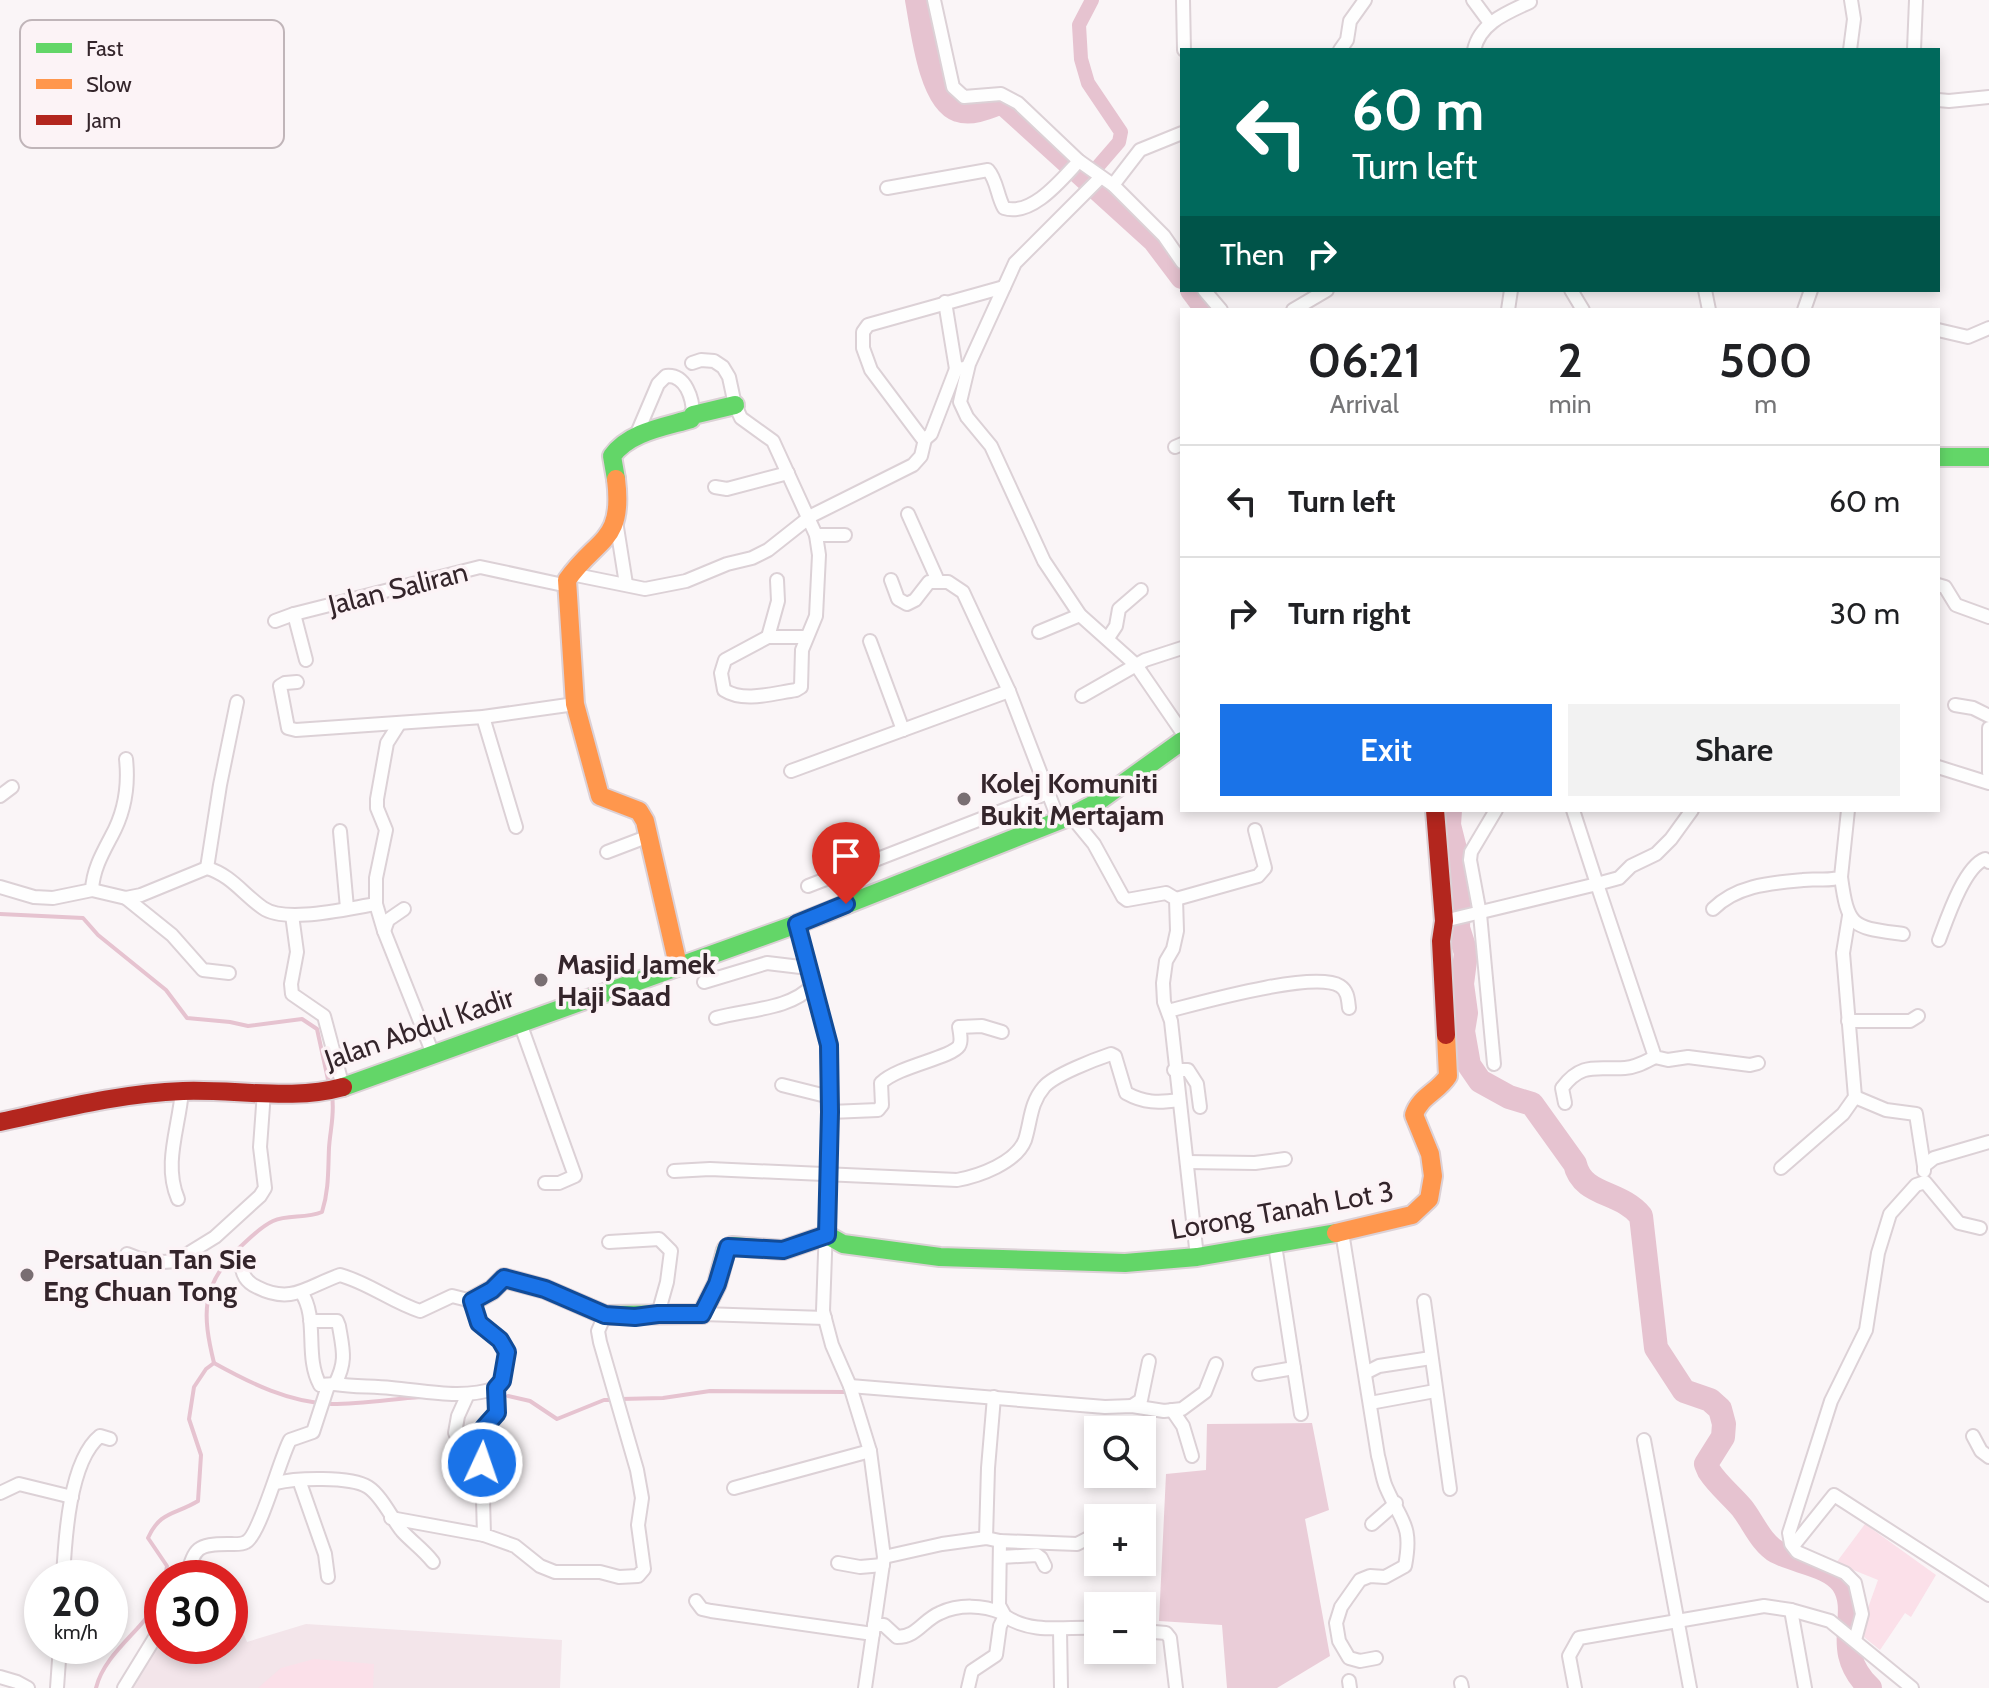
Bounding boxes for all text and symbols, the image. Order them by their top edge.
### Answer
legend [20,20,284,148]
text: Fast [86,35,124,62]
text: Slow [86,71,132,98]
text: 60 m [1352,76,1484,144]
icon: left [1220,80,1324,184]
text: Jam [85,107,121,134]
text: Turn left [1352,144,1477,188]
icon: right [1300,232,1344,276]
text: Then [1220,236,1284,273]
text: 06:21 [1308,331,1421,389]
text: 2 [1557,331,1583,389]
text: 500 [1719,331,1812,389]
text: Arrival [1330,388,1399,420]
text: min [1549,388,1591,420]
text: m [1754,388,1777,420]
icon: left [1220,479,1264,523]
text: Turn left [1288,483,1396,520]
text: 60 m [1829,483,1900,520]
street label: Jalan Saliran [324,554,471,622]
icon: right [1220,591,1264,635]
text: Turn right [1288,595,1411,632]
text: 30 m [1830,595,1900,632]
button: Exit [1220,704,1552,796]
button: Share [1568,704,1900,796]
place label: Kolej Komuniti Bukit Mertajam [980,766,1164,832]
marker: Kolej Komuniti Bukit Mertajam [955,790,973,808]
pin [812,822,880,904]
icon: arrive [824,834,868,878]
place label: Masjid Jamek Haji Saad [557,947,716,1013]
marker: Masjid Jamek Haji Saad [532,971,550,989]
street label: Jalan Abdul Kadir [319,980,518,1077]
street label: Lorong Tanah Lot 3 [1168,1174,1396,1246]
place label: Persatuan Tan Sie Eng Chuan Tong [43,1242,256,1308]
marker: Persatuan Tan Sie Eng Chuan Tong [18,1266,36,1284]
map controls [1084,1416,1156,1664]
button: search [1084,1416,1156,1488]
position arrow [440,1421,524,1505]
button: + [1084,1504,1156,1576]
speed limit sign: 30 [144,1560,248,1664]
text: 20 [51,1577,101,1626]
button: − [1084,1592,1156,1664]
text: km/h [54,1620,98,1644]

